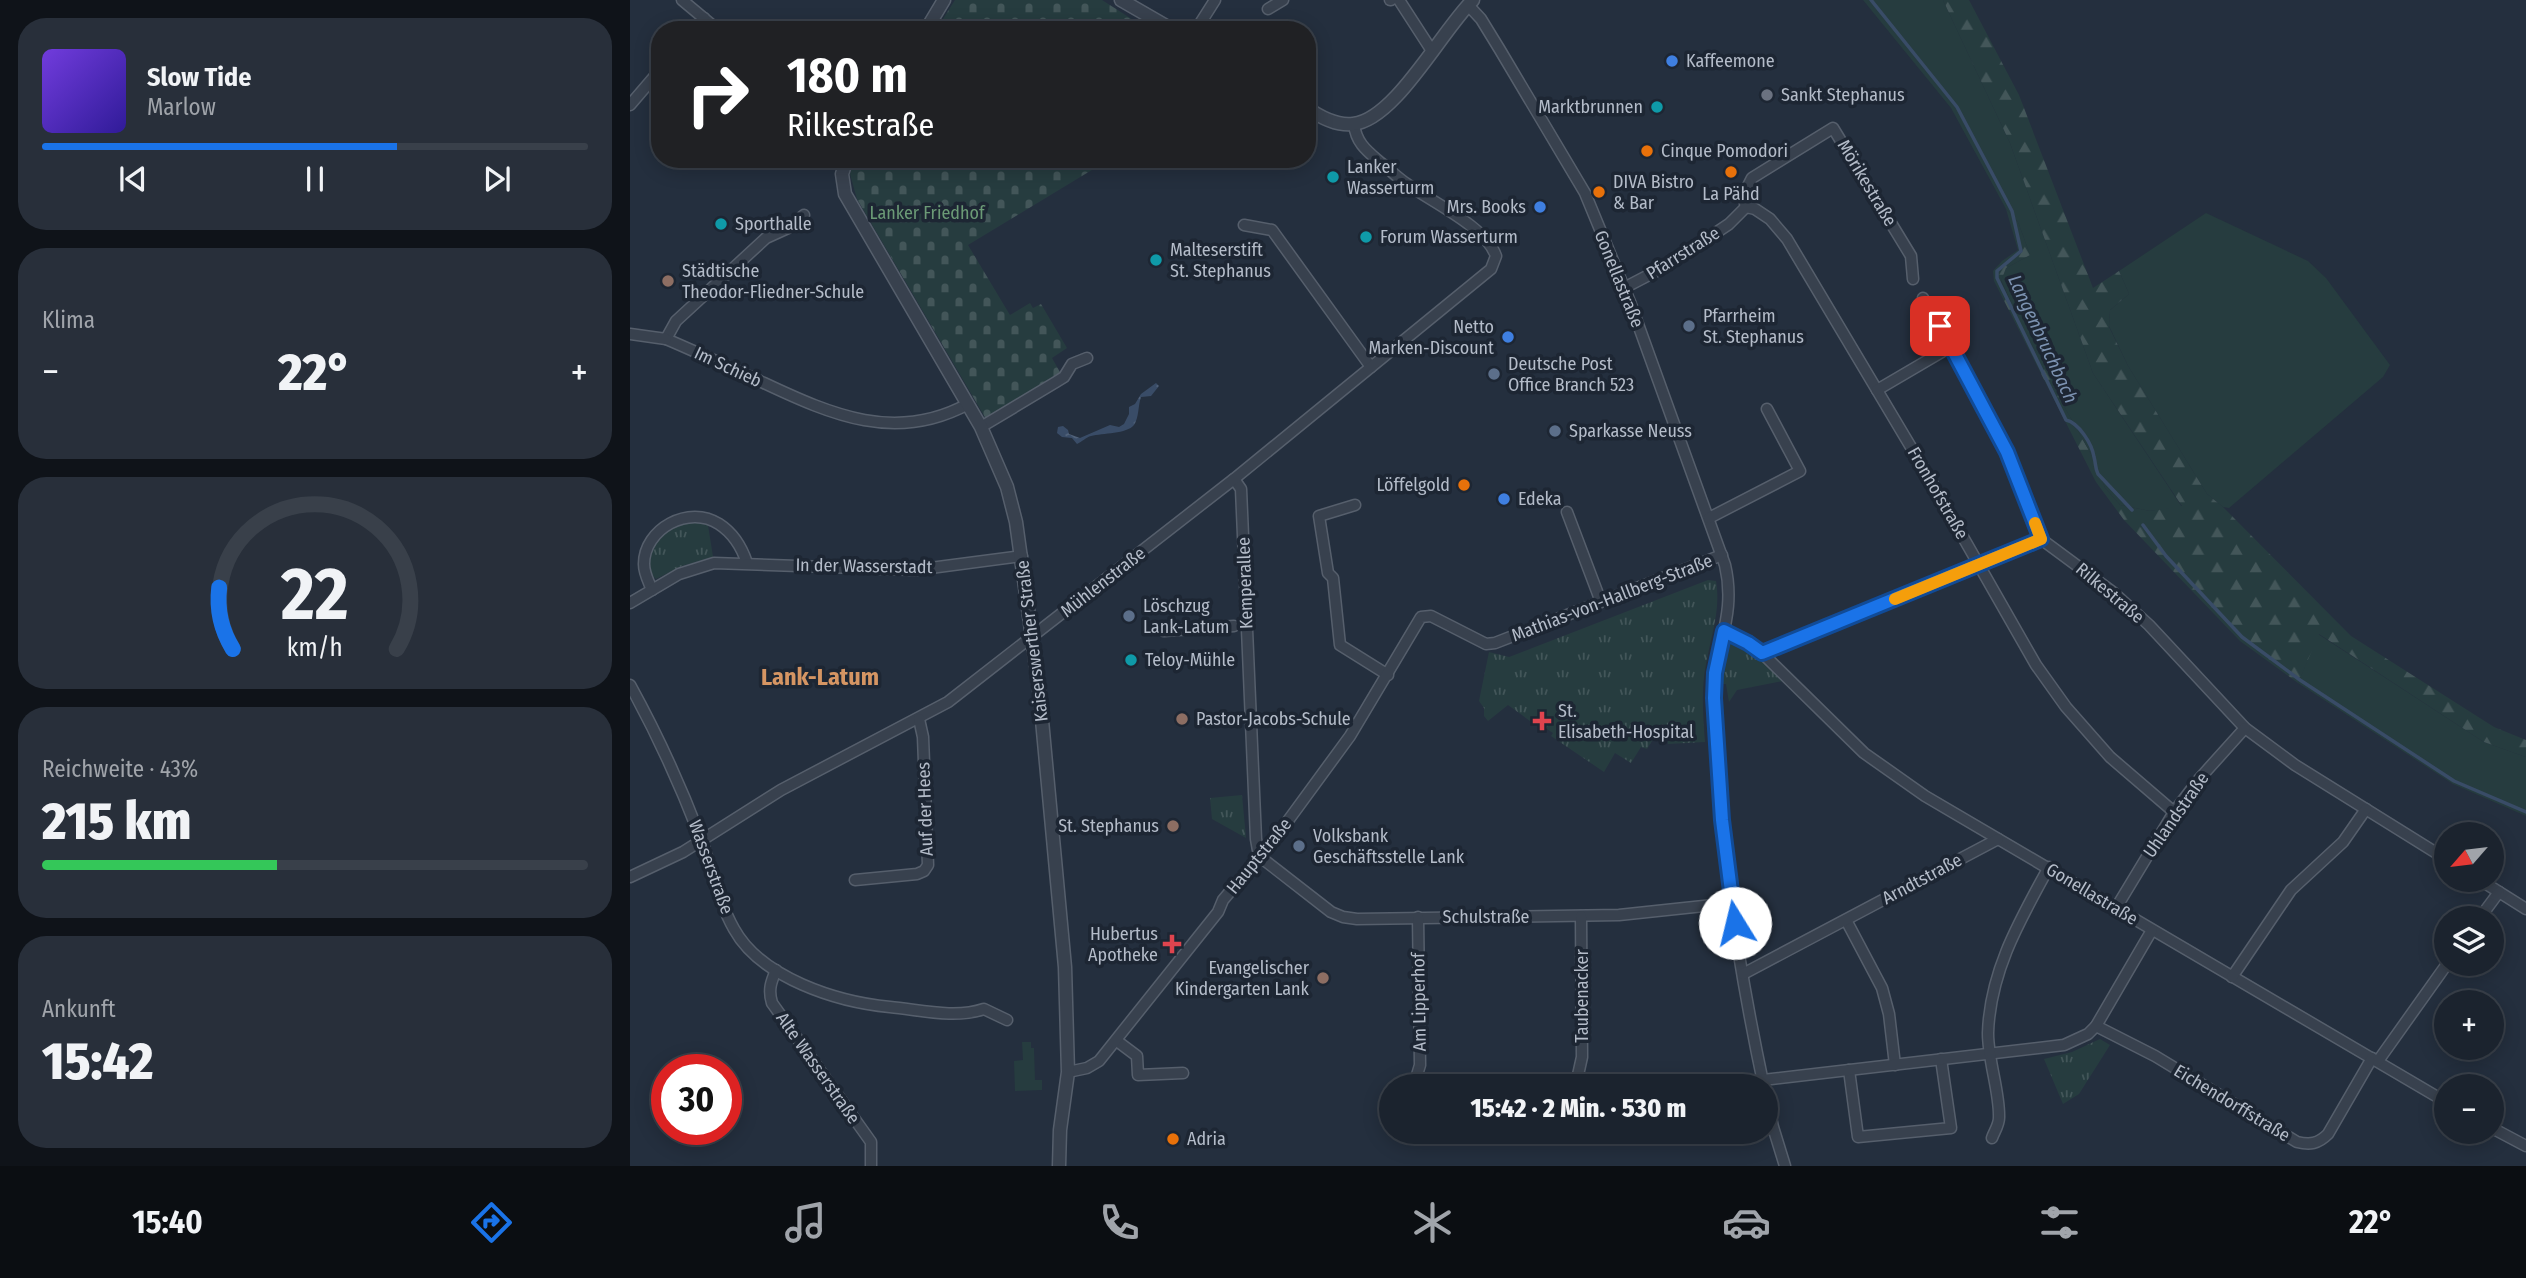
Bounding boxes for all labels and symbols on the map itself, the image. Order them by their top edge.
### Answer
place label: Kaffeemone [1686,50,1775,72]
marker: Kaffeemone [1664,53,1680,69]
place label: Sankt Stephanus [1781,84,1905,106]
marker: Sankt Stephanus [1759,87,1775,103]
place label: Marktbrunnen [1538,96,1643,118]
marker: Marktbrunnen [1649,99,1665,115]
street label: Mörikestraße [1833,136,1901,230]
place label: Cinque Pomodori [1661,140,1788,162]
marker: Cinque Pomodori [1639,143,1655,159]
place label: Lanker Wasserturm [1347,156,1434,199]
marker: La Pähd [1723,164,1739,180]
marker: Lanker Wasserturm [1325,169,1341,185]
place label: DIVA Bistro & Bar [1613,171,1694,214]
place label: La Pähd [1702,183,1760,205]
marker: DIVA Bistro & Bar [1591,184,1607,200]
place label: Mrs. Books [1447,196,1526,218]
marker: Mrs. Books [1532,199,1548,215]
park label: Lanker Friedhof [870,202,986,224]
place label: Sporthalle [735,213,812,235]
marker: Sporthalle [713,216,729,232]
street label: Pfarrstraße [1642,222,1724,284]
place label: Forum Wasserturm [1380,226,1518,248]
street label: Gonellastraße [1590,227,1649,331]
marker: Forum Wasserturm [1358,229,1374,245]
place label: Malteserstift St. Stephanus [1170,239,1271,282]
marker: Malteserstift St. Stephanus [1148,252,1164,268]
place label: Städtische Theodor-Fliedner-Schule [682,260,864,303]
water label: Langenbruchbach [2003,271,2083,407]
marker: Städtische Theodor-Fliedner-Schule [660,273,676,289]
pin [1910,296,1970,356]
place label: Pfarrheim St. Stephanus [1703,305,1804,348]
place label: Netto Marken-Discount [1369,316,1494,359]
marker: Pfarrheim St. Stephanus [1681,318,1697,334]
marker: Netto Marken-Discount [1500,329,1516,345]
street label: Im Schieb [691,342,765,392]
place label: Deutsche Post Office Branch 523 [1508,353,1634,396]
marker: Deutsche Post Office Branch 523 [1486,366,1502,382]
place label: Sparkasse Neuss [1569,420,1692,442]
marker: Sparkasse Neuss [1547,423,1563,439]
street label: Fronhofstraße [1903,443,1973,543]
place label: Löffelgold [1377,474,1450,496]
marker: Löffelgold [1456,477,1472,493]
place label: Edeka [1518,488,1562,510]
marker: Edeka [1496,491,1512,507]
street label: Kemperallee [1232,537,1258,629]
street label: Mühlenstraße [1056,542,1150,622]
street label: Mathias-von-Hallberg-Straße [1508,549,1716,646]
street label: In der Wasserstadt [795,554,933,578]
street label: Rilkestraße [2071,558,2149,628]
street label: Kaiserswerther Straße [1011,559,1053,723]
place label: Löschzug Lank-Latum [1143,595,1229,638]
marker: Löschzug Lank-Latum [1121,608,1137,624]
place label: Teloy-Mühle [1145,649,1235,671]
marker: Teloy-Mühle [1123,652,1139,668]
district label: Lank-Latum [761,663,879,691]
place label: St. Elisabeth-Hospital [1558,700,1694,743]
place label: Pastor-Jacobs-Schule [1196,708,1351,730]
marker: Pastor-Jacobs-Schule [1174,711,1190,727]
marker: St. Elisabeth-Hospital [1532,711,1552,731]
street label: Auf der Hees [912,761,938,856]
street label: Uhlandstraße [2139,768,2214,862]
street label: Hauptstraße [1222,814,1296,898]
place label: St. Stephanus [1058,815,1159,837]
street label: Wasserstraße [684,817,738,917]
marker: St. Stephanus [1165,818,1181,834]
north arrow [2434,822,2504,892]
place label: Volksbank Geschäftsstelle Lank [1313,825,1465,868]
marker: Volksbank Geschäftsstelle Lank [1291,838,1307,854]
street label: Arndtstraße [1878,849,1966,909]
street label: Gonellastraße [2042,858,2142,930]
position arrow [1698,886,1772,960]
street label: Schulstraße [1443,906,1530,928]
place label: Hubertus Apotheke [1088,923,1158,966]
marker: Hubertus Apotheke [1164,936,1180,952]
street label: Taubenacker [1571,949,1593,1043]
street label: Am Lipperhof [1407,951,1431,1052]
place label: Evangelischer Kindergarten Lank [1175,957,1310,1000]
marker: Evangelischer Kindergarten Lank [1315,970,1331,986]
street label: Alte Wasserstraße [771,1008,865,1128]
speed limit sign: 30 [651,1054,742,1145]
street label: Eichendorffstraße [2170,1060,2294,1146]
place label: Adria [1187,1128,1226,1150]
marker: Adria [1165,1131,1181,1147]

